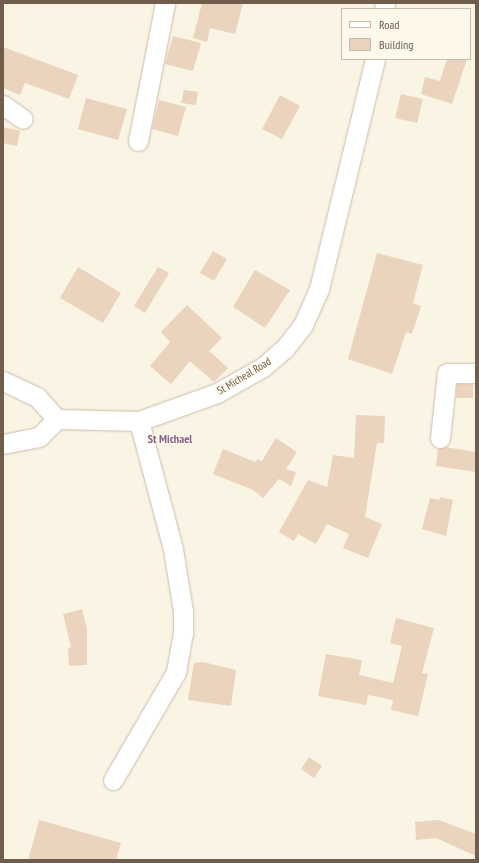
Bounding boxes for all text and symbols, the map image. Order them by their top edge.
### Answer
legend [341,8,471,60]
text: Road [379,17,399,32]
text: Building [379,37,414,52]
street label: St Micheal Road [215,355,273,397]
district label: St Michael [148,432,192,446]

